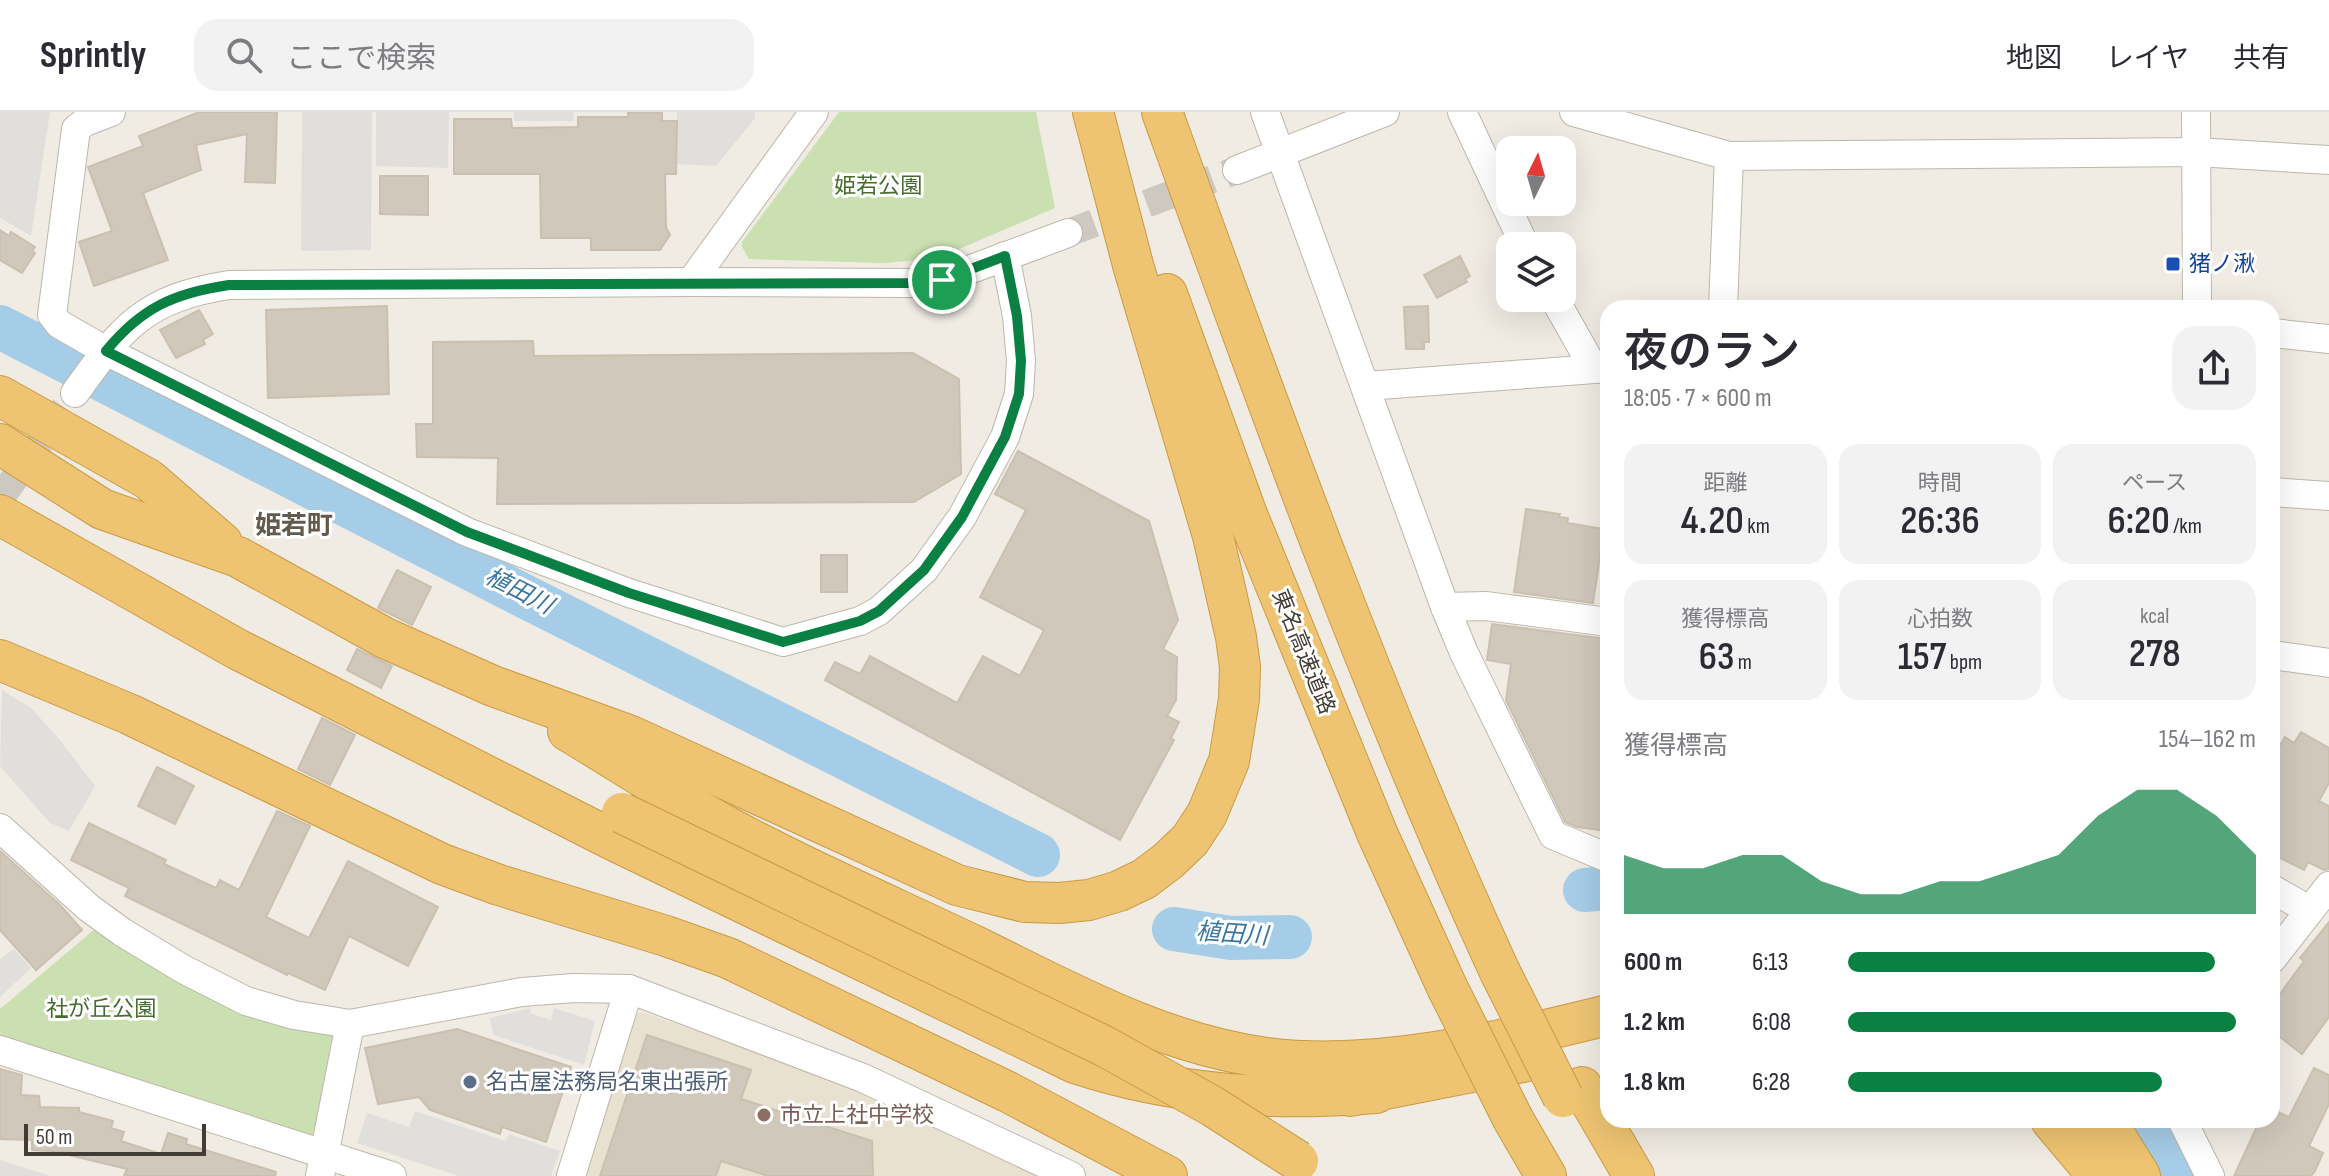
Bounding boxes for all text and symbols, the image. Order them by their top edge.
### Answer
search box [194,19,754,91]
text: Sprintly [40,33,146,78]
icon: search [222,33,266,77]
text: ここで検索 [286,41,436,77]
text: 地図 [2006,42,2062,75]
text: レイヤ [2106,42,2189,75]
text: 共有 [2233,42,2289,75]
north arrow [1496,136,1576,216]
map controls [1496,136,1576,312]
park label: 姫若公園 [834,173,922,200]
button: layers [1496,232,1576,312]
pin [908,246,976,314]
place label: 猪ノ湫 [2189,251,2255,278]
marker: 猪ノ湫 [2164,255,2182,273]
icon: arrive [920,258,964,302]
text: 夜のラン [1624,326,1800,379]
button: share [2172,326,2256,410]
text: 18:05 · 7 × 600 m [1624,383,1772,414]
text: 距離 [1703,470,1747,497]
text: 時間 [1918,470,1962,497]
text: ペース [2122,470,2187,497]
text: 4.20 [1681,497,1744,545]
text: 26:36 [1900,497,1980,545]
text: 6:20 [2107,497,2170,545]
district label: 姫若町 [255,511,333,542]
text: km [1744,513,1770,540]
text: /km [2170,513,2202,540]
water label: 植田川 [480,562,560,622]
street label: 東名高速道路 [1266,586,1340,718]
text: kcal [2140,603,2169,630]
text: 獲得標高 [1681,606,1769,633]
text: 心拍数 [1907,606,1973,633]
text: 278 [2129,630,2181,678]
text: 63 [1699,633,1734,681]
text: 157 [1898,633,1946,681]
text: m [1734,649,1752,676]
text: bpm [1946,649,1982,676]
text: 154–162 m [2159,724,2256,755]
text: 獲得標高 [1624,731,1728,762]
water label: 植田川 [1195,917,1272,951]
text: 600 m [1624,947,1682,978]
text: 6:13 [1752,947,1788,978]
park label: 社が丘公園 [46,996,156,1023]
text: 1.2 km [1624,1007,1685,1038]
text: 6:08 [1752,1007,1791,1038]
text: 1.8 km [1624,1067,1685,1098]
text: 6:28 [1752,1067,1790,1098]
place label: 名古屋法務局名東出張所 [486,1069,728,1096]
marker: 名古屋法務局名東出張所 [461,1073,479,1091]
place label: 市立上社中学校 [780,1102,934,1129]
marker: 市立上社中学校 [755,1106,773,1124]
scale bar [24,1120,206,1156]
text: 50 m [36,1124,72,1151]

